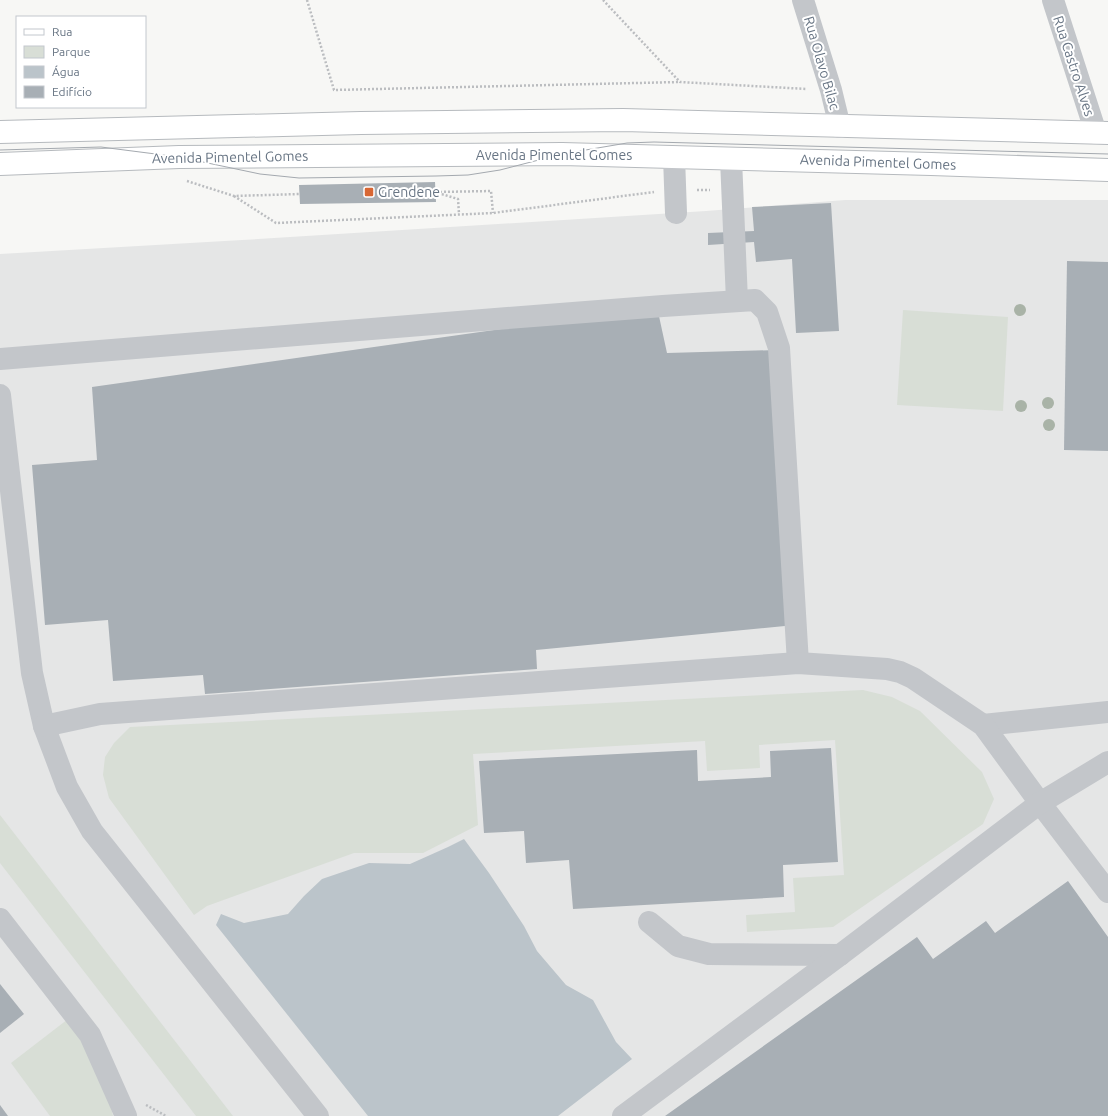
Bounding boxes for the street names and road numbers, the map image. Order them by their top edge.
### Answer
street label: Rua Olavo Bilac [801,14,843,112]
street label: Rua Castro Alves [1050,14,1098,118]
street label: Avenida Pimentel Gomes [476,147,632,163]
street label: Avenida Pimentel Gomes [152,148,308,166]
street label: Avenida Pimentel Gomes [800,151,956,173]

